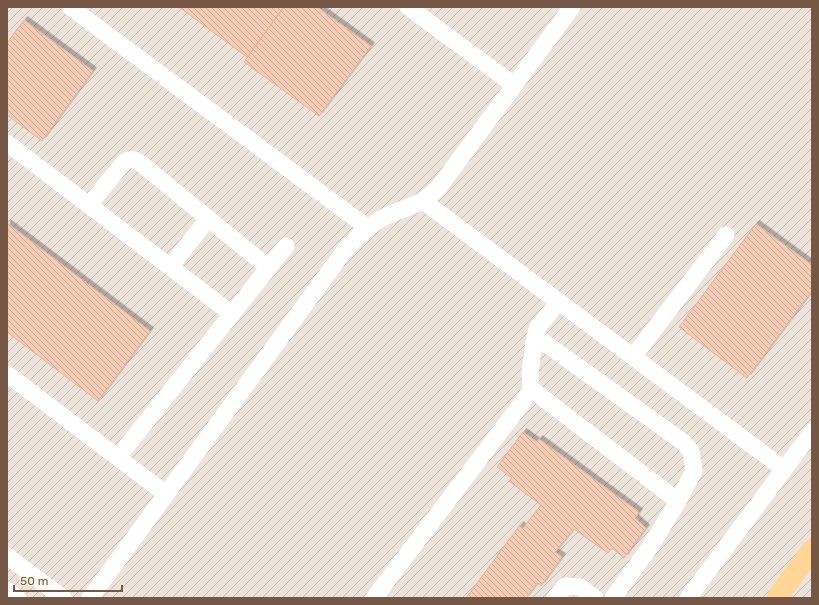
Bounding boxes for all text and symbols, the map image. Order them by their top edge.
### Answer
scale bar [14,567,122,593]
text: 50 m [20,574,48,588]

